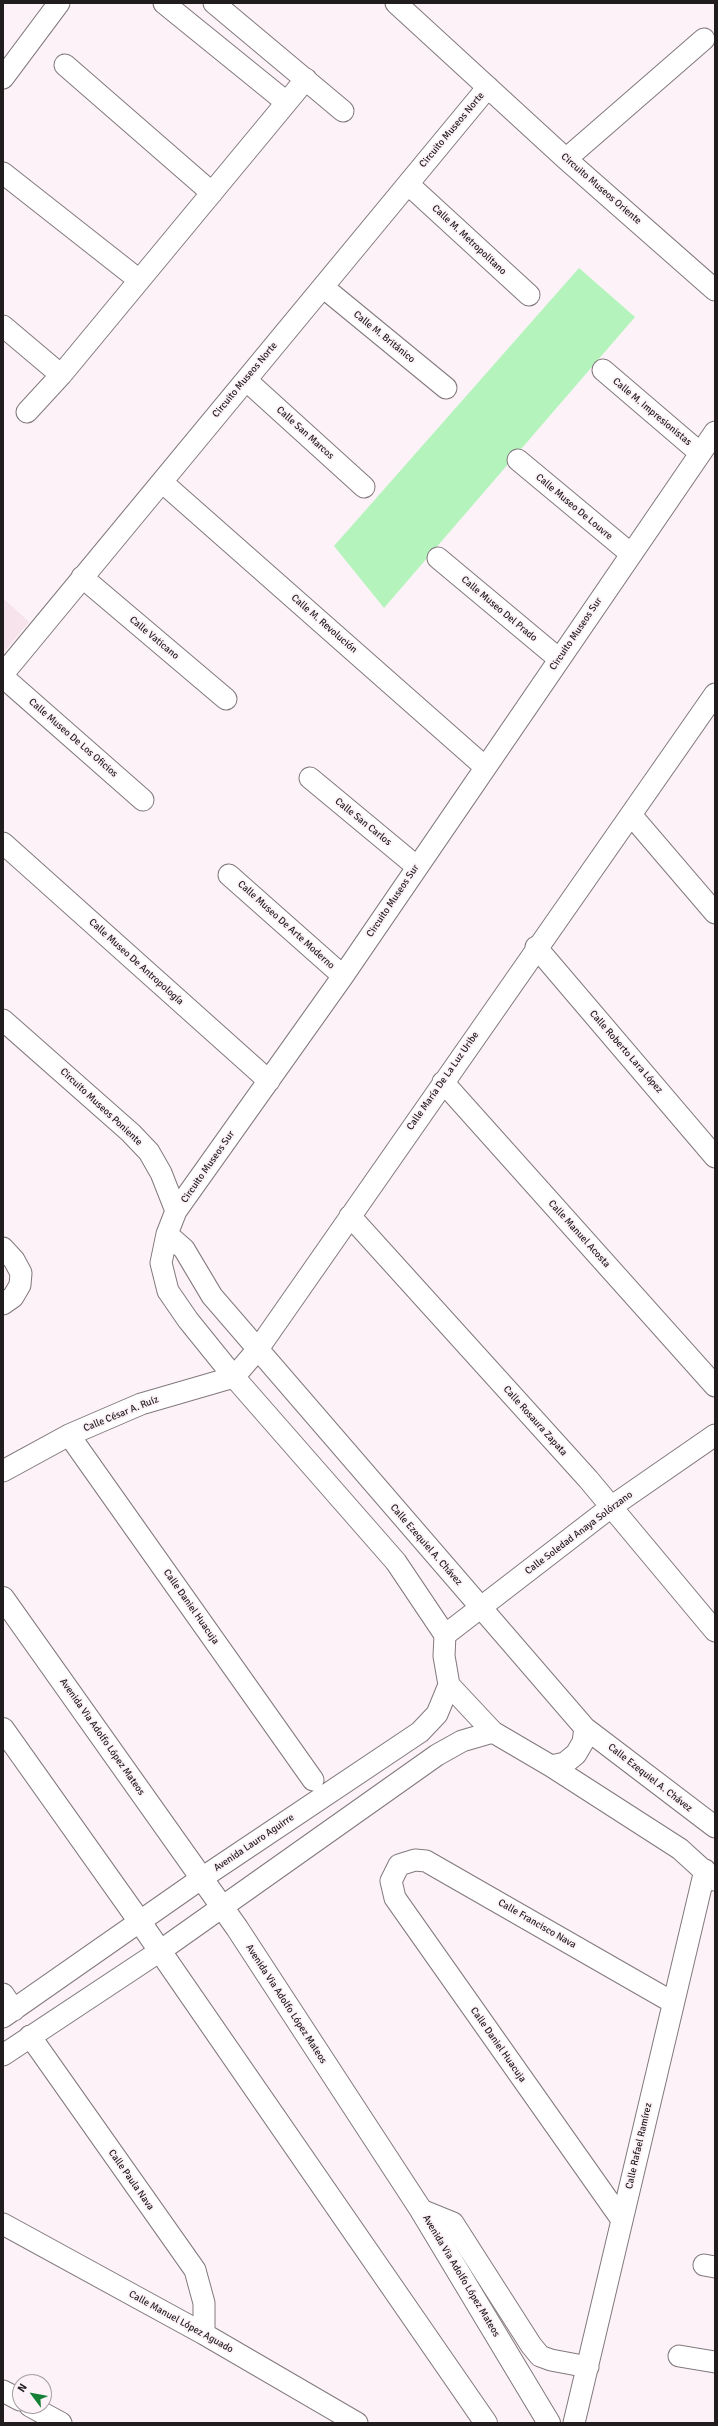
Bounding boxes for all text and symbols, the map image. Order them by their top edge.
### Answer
street label: Circuito Museos Norte [417,90,487,170]
street label: Circuito Museos Oriente [558,151,644,227]
street label: Calle M. Metropolitano [429,202,509,278]
street label: Calle M. Británico [351,308,417,366]
street label: Circuito Museos Norte [210,340,280,420]
street label: Calle M. Impresionistas [610,375,694,449]
street label: Calle San Marcos [274,404,336,462]
street label: Calle Museo De Louvre [533,471,615,543]
street label: Calle Museo Del Prado [459,574,539,644]
street label: Calle M. Revolución [289,592,359,656]
street label: Circuito Museos Sur [547,595,605,673]
street label: Calle Vaticano [127,614,181,662]
street label: Calle Museo De Los Oficios [26,696,120,780]
street label: Calle San Carlos [332,796,394,848]
street label: Circuito Museos Sur [364,862,422,940]
street label: Calle Museo De Arte Moderno [235,878,337,972]
street label: Calle Museo De Antropología [86,916,186,1008]
street label: Calle Roberto Lara López [587,1008,665,1096]
street label: Calle María De La Luz Uribe [404,1029,482,1133]
street label: Circuito Museos Poniente [57,1066,145,1148]
street label: Circuito Museos Sur [179,1129,237,1205]
street label: Calle Manuel Acosta [545,1198,613,1270]
street label: Calle Rosaura Zapata [500,1383,570,1459]
street label: Calle César A. Ruíz [82,1393,160,1435]
street label: Calle Soledad Anaya Solórzano [523,1489,635,1577]
street label: Calle Ezequiel A. Chávez [387,1502,465,1588]
street label: Calle Daniel Huacuja [161,1567,221,1647]
street label: Avenida Via Adolfo López Mateos [57,1676,147,1798]
street label: Calle Ezequiel A. Chávez [605,1741,695,1815]
street label: Avenida Lauro Aguirre [212,1812,296,1874]
street label: Calle Francisco Nava [496,1897,578,1951]
street label: Avenida Via Adolfo López Mateos [243,1942,329,2066]
street label: Calle Daniel Huacuja [468,2005,528,2085]
street label: Calle Rafael Ramírez [623,2102,655,2190]
street label: Calle Paula Nava [106,2147,156,2213]
street label: Avenida Via Adolfo López Mateos [420,2213,502,2339]
street label: Calle Manuel López Aguado [127,2288,235,2356]
north arrow [12,2374,52,2414]
text: N [15,2381,30,2395]

